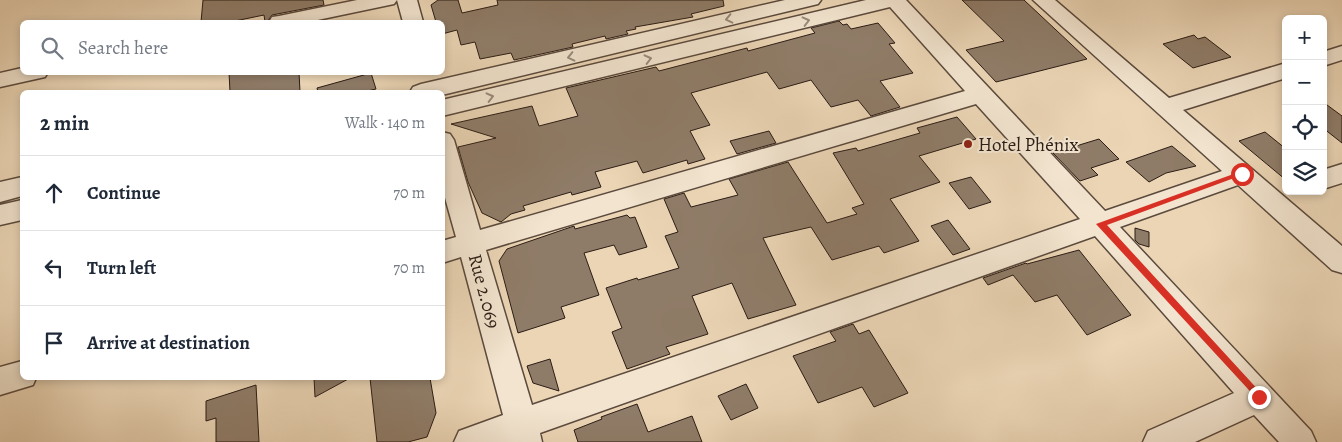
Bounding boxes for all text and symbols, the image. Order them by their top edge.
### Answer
one-way arrow [725,13,734,24]
map controls [1282,15,1327,195]
button: + [1282,15,1327,60]
one-way arrow [801,16,810,27]
search box [20,20,445,75]
icon: search [38,34,66,62]
text: Search here [78,35,168,61]
one-way arrow [567,51,576,62]
one-way arrow [643,54,652,65]
button: − [1282,60,1327,105]
one-way arrow [485,92,494,103]
button: locate [1282,105,1327,150]
text: 2 min [40,109,89,137]
text: Walk · 140 m [345,112,425,134]
place label: Hotel Phénix [978,132,1079,158]
marker: Hotel Phénix [962,138,974,150]
button: layers [1282,150,1327,195]
route start [1231,163,1254,186]
icon: ahead [40,179,68,207]
text: Continue [87,180,161,206]
text: 70 m [393,182,425,204]
street label: Rue 2.069 [462,251,506,331]
icon: left [40,254,68,282]
text: Turn left [87,255,156,281]
text: 70 m [393,257,425,279]
icon: arrive [40,329,68,357]
text: Arrive at destination [87,330,250,356]
route end [1248,386,1271,409]

